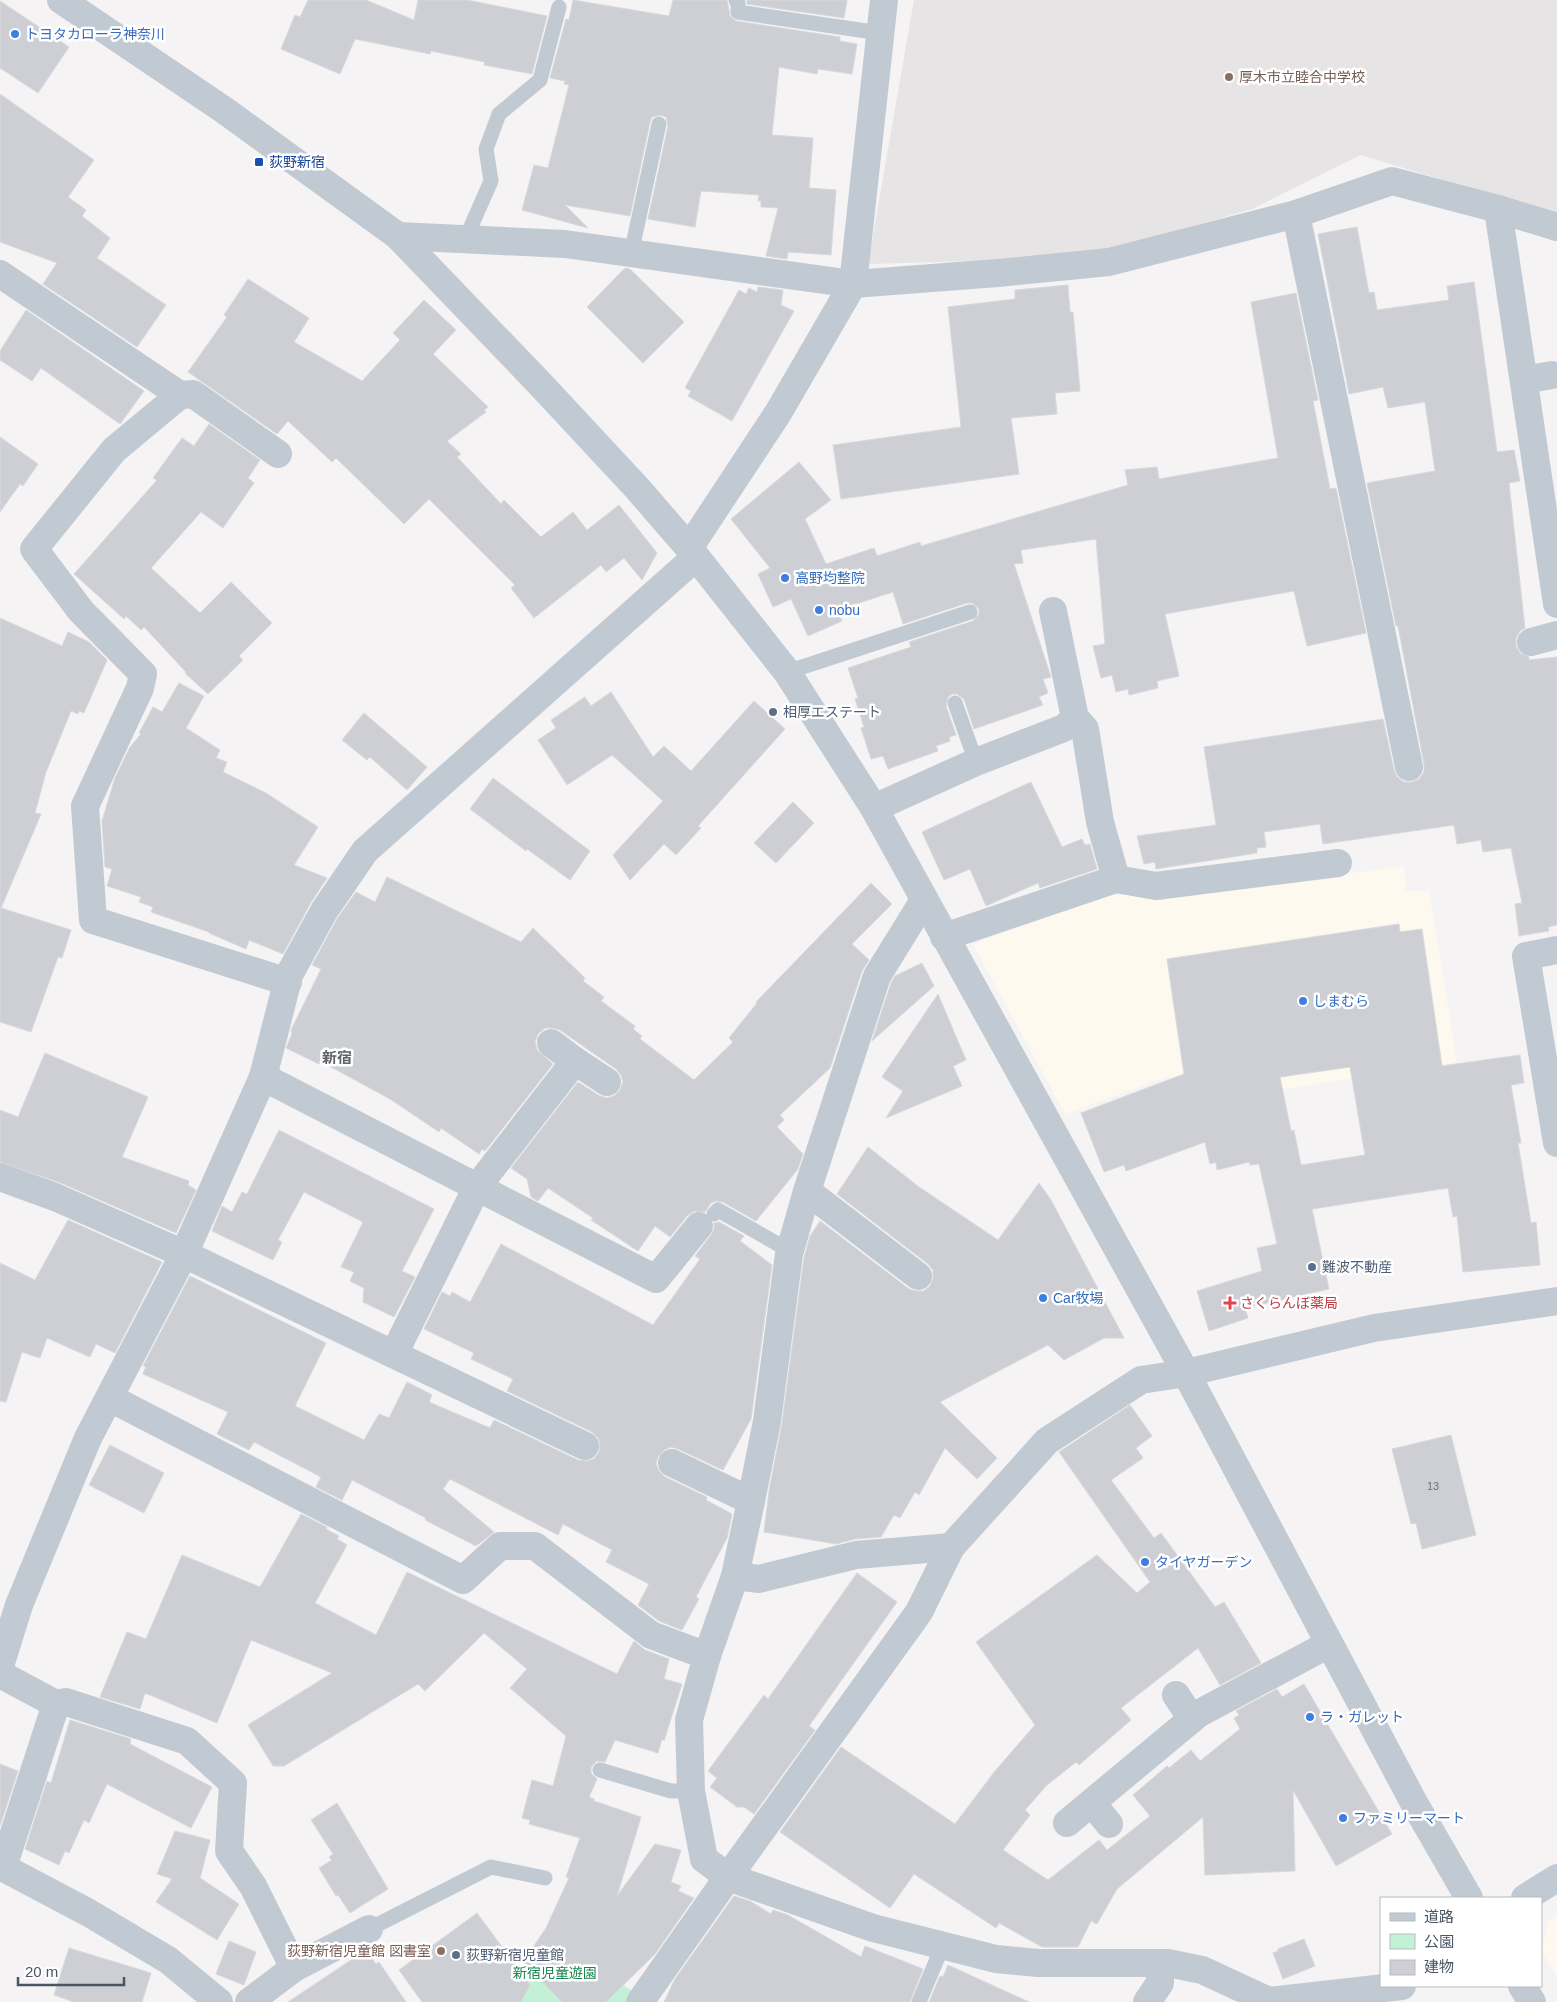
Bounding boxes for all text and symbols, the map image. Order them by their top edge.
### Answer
place label: トヨタカローラ神奈川 [25,26,165,42]
marker: トヨタカローラ神奈川 [9,28,21,40]
place label: 厚木市立睦合中学校 [1239,69,1365,85]
marker: 厚木市立睦合中学校 [1223,71,1235,83]
place label: 荻野新宿 [269,154,325,170]
marker: 荻野新宿 [253,156,265,168]
place label: 高野均整院 [795,570,865,586]
marker: 高野均整院 [779,572,791,584]
place label: nobu [829,602,860,618]
marker: nobu [813,604,825,616]
place label: 相厚エステート [783,704,881,720]
marker: 相厚エステート [767,706,779,718]
place label: しまむら [1313,993,1369,1009]
marker: しまむら [1297,995,1309,1007]
district label: 新宿 [322,1049,352,1066]
place label: 難波不動産 [1322,1259,1392,1275]
marker: 難波不動産 [1306,1261,1318,1273]
place label: Car牧場 [1053,1290,1104,1306]
marker: Car牧場 [1037,1292,1049,1304]
place label: さくらんぼ薬局 [1240,1295,1338,1311]
marker: さくらんぼ薬局 [1224,1297,1236,1309]
house number: 13 [1427,1480,1439,1492]
place label: タイヤガーデン [1155,1554,1253,1570]
marker: タイヤガーデン [1139,1556,1151,1568]
place label: ラ・ガレット [1320,1709,1404,1725]
marker: ラ・ガレット [1304,1711,1316,1723]
place label: ファミリーマート [1353,1810,1465,1826]
marker: ファミリーマート [1337,1812,1349,1824]
legend [1380,1897,1542,1987]
text: 道路 [1424,1908,1454,1925]
text: 公園 [1424,1933,1454,1950]
place label: 荻野新宿児童館 図書室 [287,1943,431,1959]
marker: 荻野新宿児童館 図書室 [435,1945,447,1957]
place label: 荻野新宿児童館 [466,1947,564,1963]
marker: 荻野新宿児童館 [450,1949,462,1961]
scale bar [18,1954,124,1986]
text: 建物 [1424,1958,1454,1975]
text: 20 m [25,1963,58,1980]
park label: 新宿児童遊園 [513,1965,597,1981]

